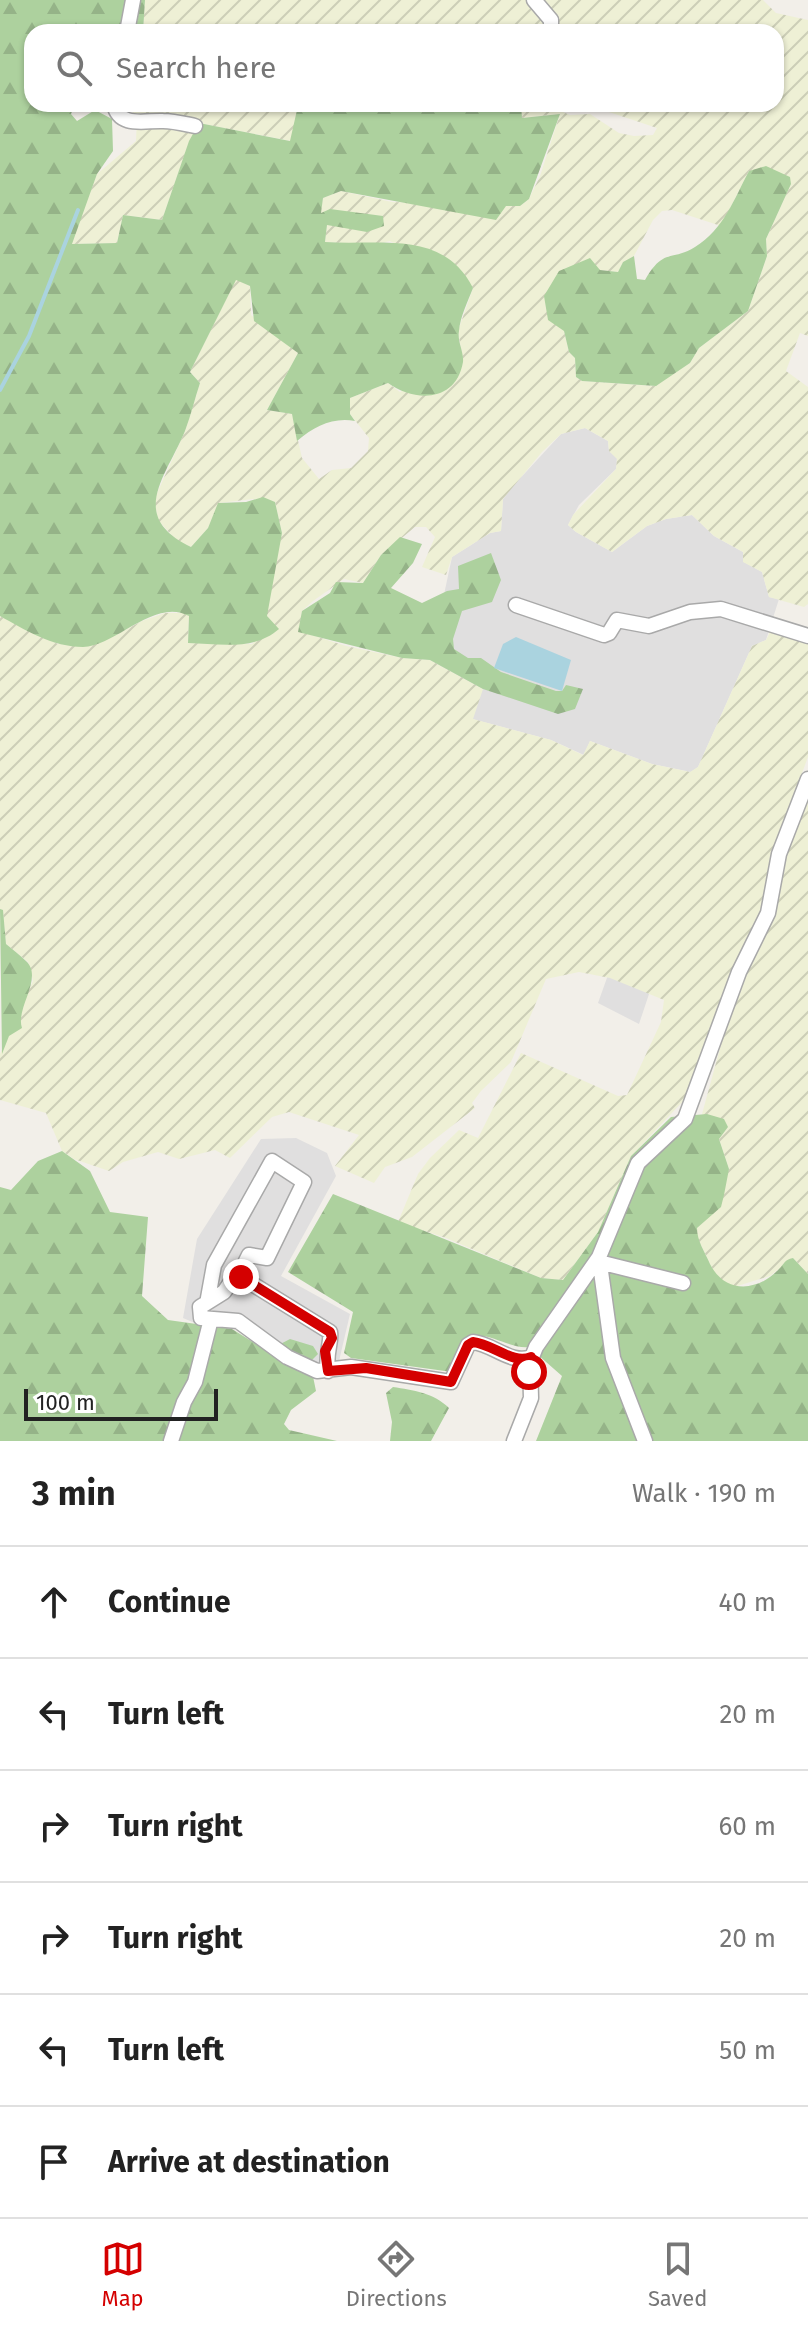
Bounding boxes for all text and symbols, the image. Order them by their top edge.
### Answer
search box [24,24,784,112]
icon: search [52,46,96,90]
text: Search here [116,50,276,86]
route end [223,1259,259,1295]
route start [511,1354,547,1390]
scale bar [24,1385,218,1421]
text: 100 m [36,1389,95,1416]
text: 3 min [32,1473,116,1514]
text: Walk · 190 m [632,1478,776,1509]
icon: ahead [32,1580,76,1624]
text: Continue [108,1584,231,1620]
text: 40 m [718,1587,776,1618]
icon: left [32,1692,76,1736]
text: Turn left [108,1696,224,1732]
text: 20 m [719,1699,776,1730]
icon: right [32,1804,76,1848]
text: Turn right [108,1808,243,1844]
text: 60 m [718,1811,776,1842]
icon: right [32,1916,76,1960]
text: Turn right [108,1920,243,1956]
text: 20 m [719,1923,776,1954]
icon: left [32,2028,76,2072]
text: Turn left [108,2032,224,2068]
text: 50 m [719,2035,776,2066]
icon: arrive [32,2140,76,2184]
text: Arrive at destination [108,2144,390,2180]
tab: Map [101,2237,145,2312]
tab: Directions [346,2237,447,2312]
tab: Saved [648,2237,707,2312]

